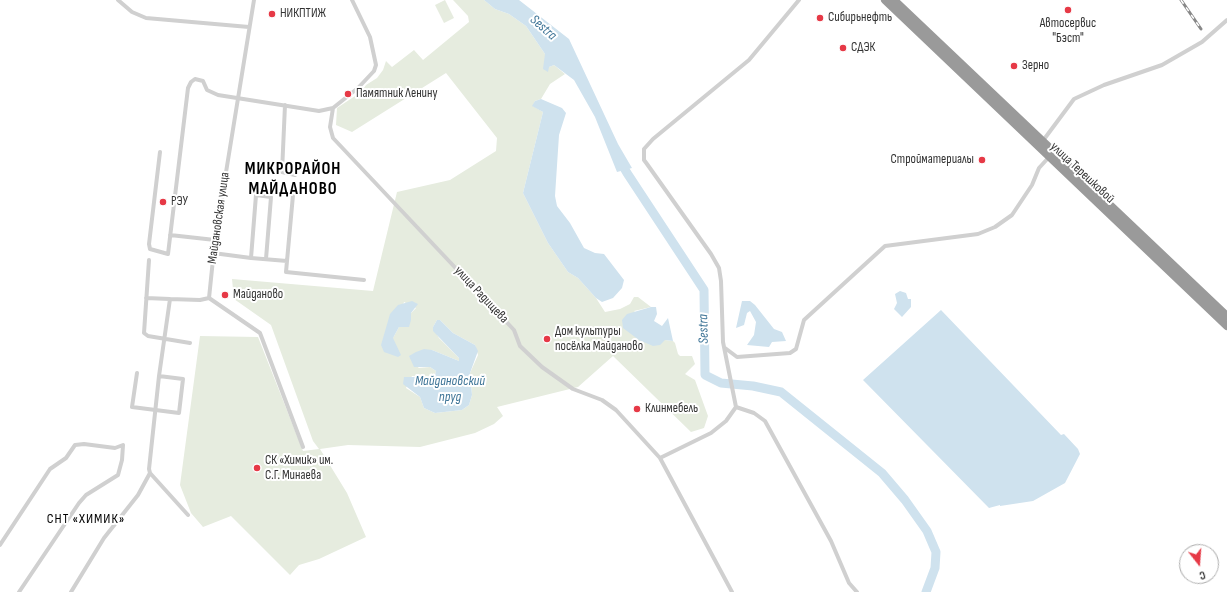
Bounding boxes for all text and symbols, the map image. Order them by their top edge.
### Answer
marker: Автосервис "Бэст" [1063,5,1073,15]
place label: НИКПТИЖ [280,6,326,22]
marker: НИКПТИЖ [267,9,277,19]
place label: Сибирьнефть [828,10,892,26]
water label: Sestra [526,12,560,44]
marker: Сибирьнефть [815,13,825,23]
place label: Автосервис "Бэст" [1040,16,1096,47]
place label: СДЭК [851,40,875,56]
marker: СДЭК [838,43,848,53]
place label: Зерно [1022,58,1049,74]
marker: Зерно [1009,61,1019,71]
place label: Памятник Ленину [356,86,437,102]
marker: Памятник Ленину [343,89,353,99]
street label: улица Терешковой [1047,139,1117,207]
place label: Стройматериалы [891,152,974,168]
marker: Стройматериалы [977,155,987,165]
district label: МИКРОРАЙОН МАЙДАНОВО [245,160,341,200]
street label: Майдановская улица [205,171,233,265]
place label: РЭУ [171,194,188,210]
marker: РЭУ [158,197,168,207]
street label: улица Радищева [451,263,511,327]
place label: Майданово [233,287,283,303]
marker: Майданово [220,290,230,300]
water label: Sestra [695,314,713,344]
place label: Дом культуры посёлка Майданово [555,324,643,355]
marker: Дом культуры посёлка Майданово [542,334,552,344]
water label: Майдановский пруд [415,373,485,406]
place label: Клинмебель [645,401,698,417]
marker: Клинмебель [632,404,642,414]
place label: СК «Химик» им. С.Г. Минаева [265,453,333,484]
marker: СК «Химик» им. С.Г. Минаева [252,463,262,473]
district label: СНТ «ХИМИК» [47,511,125,527]
north arrow [1179,544,1219,584]
text: С [1198,568,1207,582]

